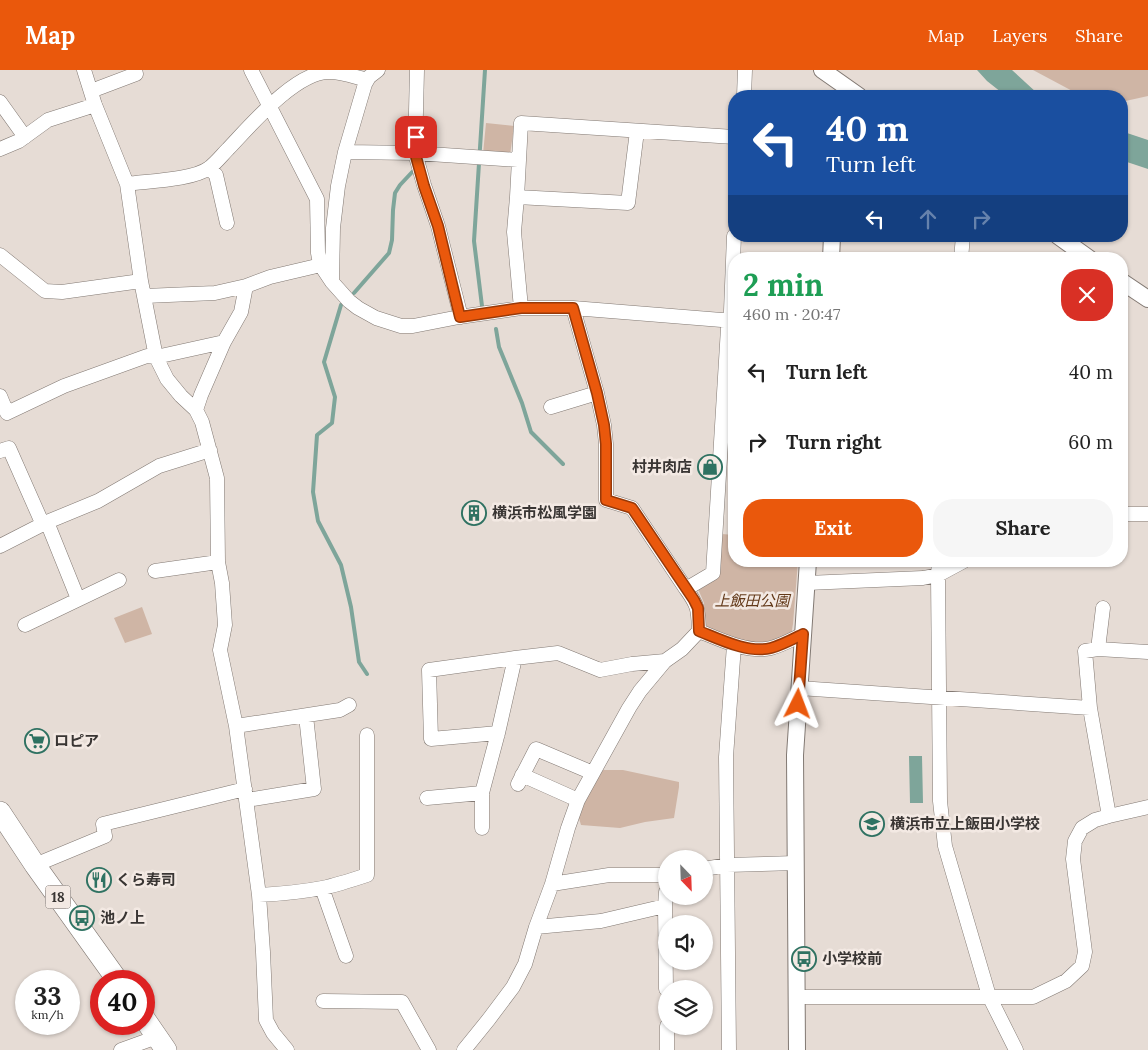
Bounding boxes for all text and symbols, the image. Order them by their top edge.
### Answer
text: Map [25,20,75,51]
text: Map [928,24,964,47]
text: Layers [992,24,1047,47]
text: Share [1075,24,1123,47]
text: 40 m [826,106,909,151]
icon: left [743,110,808,175]
pin [395,116,437,158]
icon: arrive [402,123,430,151]
text: Turn left [826,150,916,178]
icon: left [861,205,889,233]
icon: ahead [914,205,942,233]
icon: right [967,205,995,233]
text: 2 min [743,266,823,304]
button: close [1061,269,1113,321]
text: 460 m · 20:47 [743,304,840,324]
icon: left [743,358,771,386]
text: Turn left [786,360,867,384]
text: 40 m [1069,360,1113,384]
icon: right [743,428,771,456]
text: Turn right [786,430,882,454]
text: 60 m [1068,430,1113,454]
shop icon: 村井肉店 [697,454,723,480]
place label: 村井肉店 [632,457,692,476]
button: Exit [743,499,923,557]
button: Share [933,499,1113,557]
building icon: 横浜市松風学園 [461,500,487,526]
place label: 横浜市松風学園 [492,503,597,522]
park label: 上飯田公園 [714,591,791,610]
position arrow [771,677,823,729]
supermarket icon: ロピア [24,728,50,754]
place label: ロピア [54,731,99,750]
school or university icon: 横浜市立上飯田小学校 [859,811,885,837]
place label: 横浜市立上飯田小学校 [890,814,1040,833]
north arrow [658,850,712,905]
map controls [658,850,713,1035]
restaurant icon: くら寿司 [86,867,112,893]
place label: くら寿司 [116,870,176,889]
road number: 18 [46,886,70,909]
bus stop icon: 池ノ上 [69,905,95,931]
place label: 池ノ上 [100,908,145,927]
button: sound [658,915,713,970]
bus stop icon: 小学校前 [791,946,817,972]
place label: 小学校前 [822,949,882,968]
speed limit sign: 40 [90,970,155,1035]
text: 33 [33,980,62,1012]
button: layers [658,980,713,1035]
text: km/h [31,1007,64,1022]

